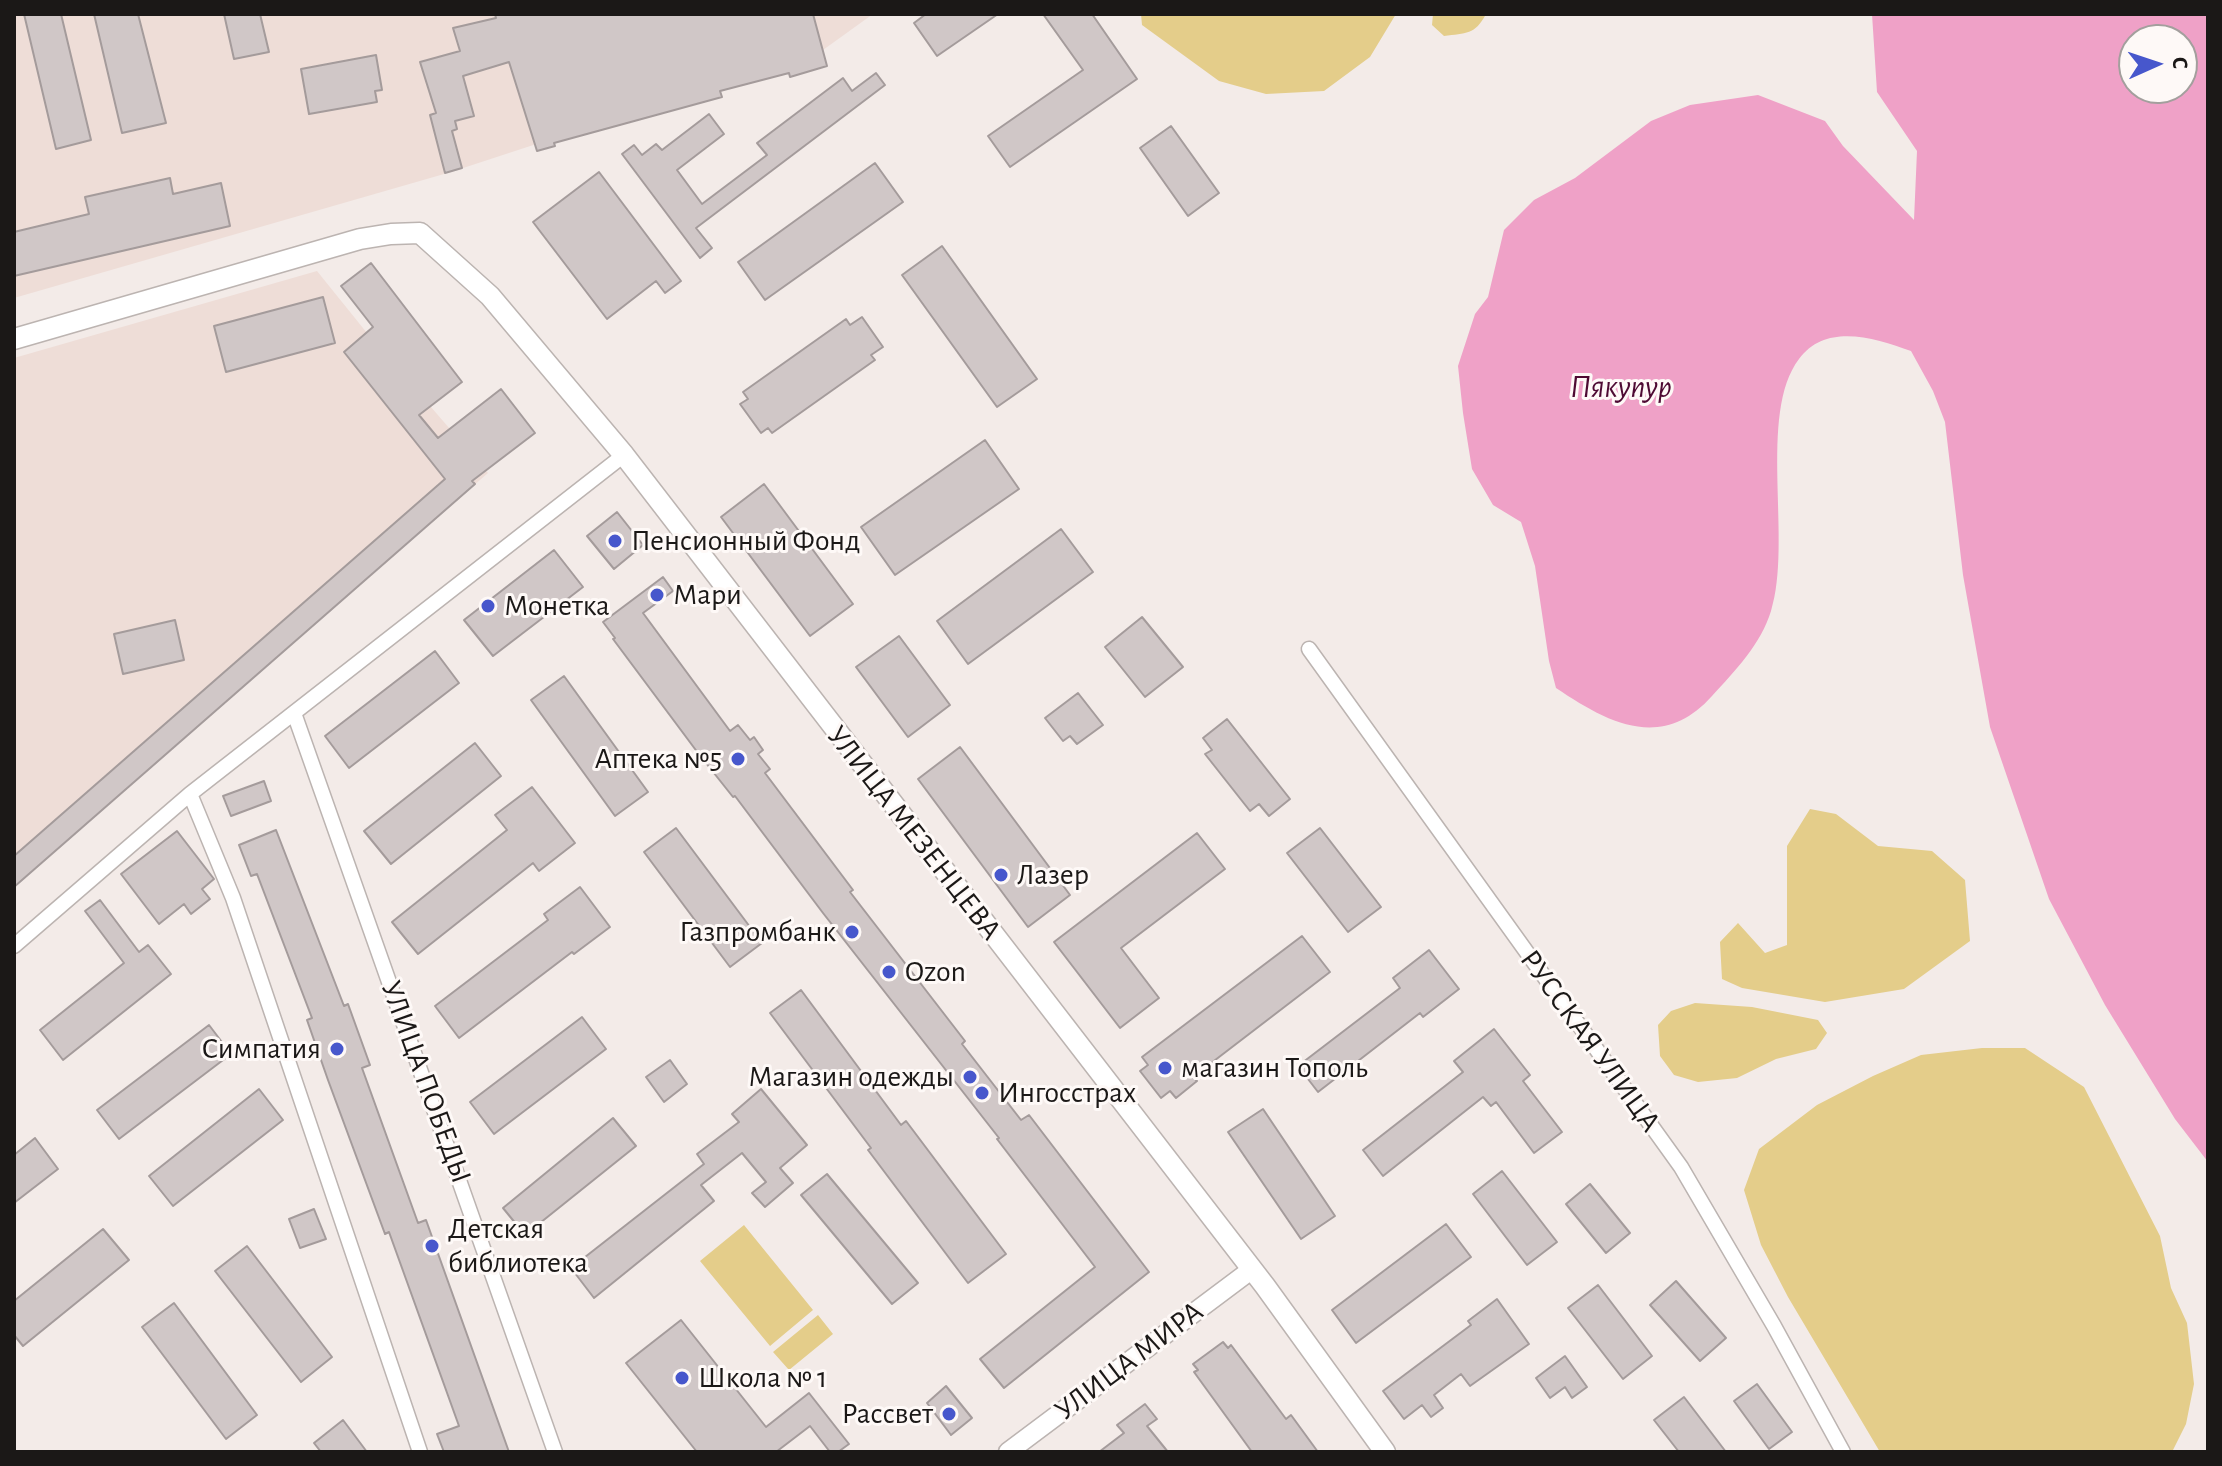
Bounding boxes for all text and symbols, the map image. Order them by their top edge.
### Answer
north arrow [2118,24,2198,104]
text: С [2169,56,2191,69]
water label: Пякупур [1570,368,1672,406]
place label: Пенсионный Фонд [631,523,860,559]
marker: Пенсионный Фонд [606,532,624,550]
place label: Мари [673,577,742,613]
marker: Мари [648,586,666,604]
place label: Монетка [504,588,610,624]
marker: Монетка [479,597,497,615]
street label: УЛИЦА МЕЗЕНЦЕВА [819,719,1009,947]
place label: Аптека №5 [595,741,722,777]
marker: Аптека №5 [729,750,747,768]
place label: Лазер [1017,857,1089,893]
marker: Лазер [992,866,1010,884]
place label: Газпромбанк [679,914,836,950]
marker: Газпромбанк [843,923,861,941]
street label: РУССКАЯ УЛИЦА [1512,943,1668,1139]
place label: Ozon [905,954,966,990]
marker: Ozon [880,963,898,981]
street label: УЛИЦА ПОБЕДЫ [373,976,479,1188]
place label: Симпатия [202,1031,321,1067]
marker: Симпатия [328,1040,346,1058]
place label: магазин Тополь [1181,1050,1368,1086]
place label: Магазин одежды [748,1059,954,1095]
marker: магазин Тополь [1156,1059,1174,1077]
marker: Магазин одежды [961,1068,979,1086]
place label: Ингосстрах [998,1075,1136,1111]
marker: Ингосстрах [973,1084,991,1102]
place label: Детская библиотека [448,1211,588,1282]
marker: Детская библиотека [423,1237,441,1255]
street label: УЛИЦА МИРА [1048,1294,1210,1428]
place label: Школа № 1 [698,1360,827,1396]
marker: Школа № 1 [673,1369,691,1387]
place label: Рассвет [842,1396,933,1432]
marker: Рассвет [940,1405,958,1423]

